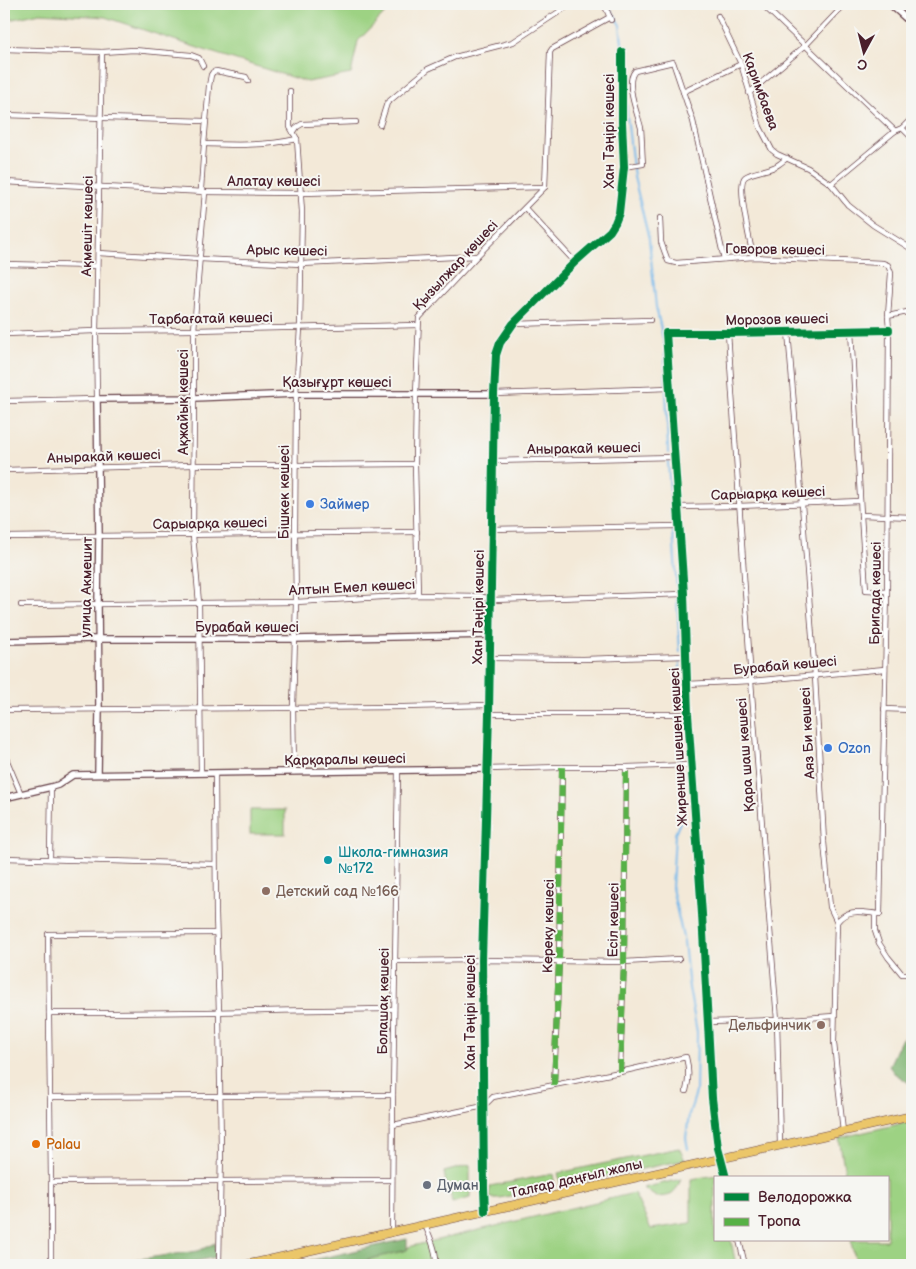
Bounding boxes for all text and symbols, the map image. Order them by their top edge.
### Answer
north arrow [838,28,888,78]
street label: Каримбаева [739,50,783,133]
text: С [856,55,868,73]
street label: Хан Тәңірі көшесі [601,74,618,188]
street label: Алатау көшесі [226,173,321,190]
street label: Ақмешіт көшесі [78,175,97,278]
street label: Қызылжар көшесі [409,217,502,314]
street label: Говоров көшесі [725,240,825,259]
street label: Арыс көшесі [245,241,328,260]
street label: Тарбағатай көшесі [149,309,273,328]
street label: Морозов көшесі [725,310,829,329]
street label: Ақжайық көшесі [175,349,192,456]
street label: Қазығұрт көшесі [282,374,392,391]
street label: Аныракай көшесі [526,439,641,458]
street label: Бішкек көшесі [276,445,293,539]
street label: Аныракай көшесі [46,446,161,467]
street label: Сарыарқа көшесі [710,483,826,504]
place label: Займер [320,496,369,513]
marker: Займер [304,498,316,510]
street label: Сарыарқа көшесі [153,514,267,533]
street label: улица Акмешит [77,536,96,637]
street label: Бригада көшесі [866,541,885,645]
street label: Хан Тәңірі көшесі [469,549,488,665]
street label: Алтын Емел көшесі [287,576,416,599]
street label: Бурабай көшесі [195,619,299,636]
street label: Бурабай көшесі [733,653,838,678]
street label: Жиренше шешен көшесі [666,667,691,827]
street label: Аяз Би көшесі [797,687,818,780]
street label: Қара шаш көшесі [733,697,758,813]
place label: Ozon [838,740,871,757]
marker: Ozon [822,742,834,754]
street label: Қарқаралы көшесі [284,750,406,769]
place label: Школа-гимназия №172 [338,844,449,877]
marker: Школа-гимназия №172 [322,854,334,866]
street label: Кереку көшесі [539,879,558,973]
street label: Есіл көшесі [604,882,623,958]
place label: Детский сад №166 [276,883,399,900]
marker: Детский сад №166 [260,885,272,897]
street label: Болашақ көшесі [374,947,393,1055]
street label: Хан Тәңірі көшесі [462,955,479,1069]
place label: Дельфинчик [728,1017,812,1034]
marker: Дельфинчик [815,1019,827,1031]
place label: Palau [46,1136,81,1153]
marker: Palau [30,1138,42,1150]
street label: Талғар даңғыл жолы [508,1155,644,1202]
legend [714,1176,888,1242]
place label: Думан [437,1177,479,1194]
marker: Думан [421,1179,433,1191]
text: Велодорожка [758,1188,852,1207]
text: Тропа [758,1212,801,1231]

